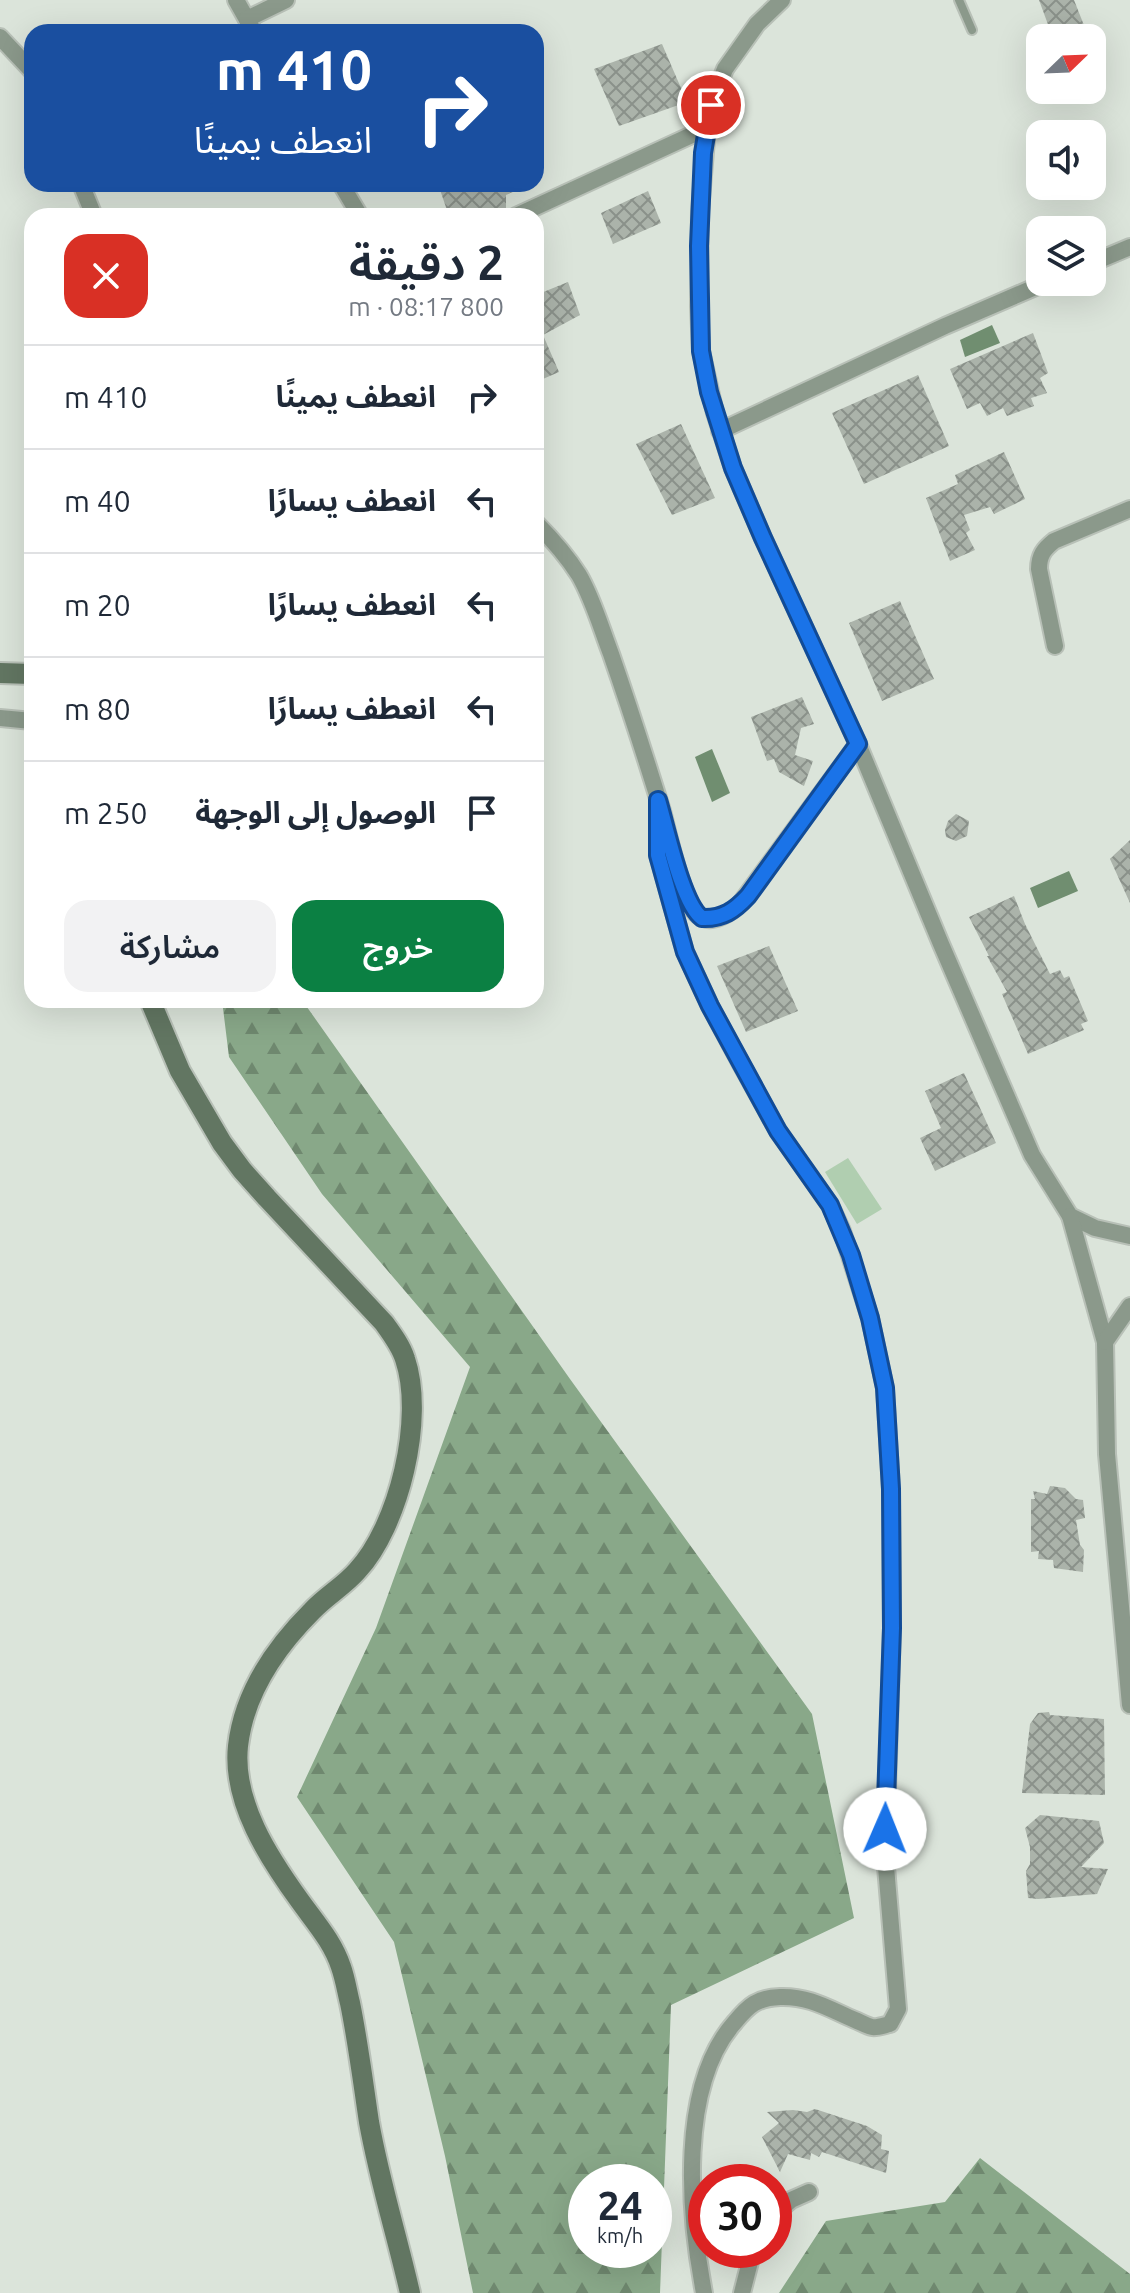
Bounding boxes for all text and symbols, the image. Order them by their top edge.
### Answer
north arrow [1026,24,1106,104]
map controls [1026,24,1106,296]
text: 410 m [216,38,372,101]
icon: right [400,56,504,160]
pin [677,71,745,139]
icon: arrive [689,83,733,127]
text: انعطف يمينًا [194,119,372,160]
button: sound [1026,120,1106,200]
button: layers [1026,216,1106,296]
button: close [64,234,148,318]
text: 2 دقيقة [349,235,504,289]
text: 800 m · 08:17 [348,292,504,321]
icon: right [460,375,504,419]
text: انعطف يمينًا [276,379,436,413]
text: 410 m [64,380,148,414]
icon: left [460,479,504,523]
text: انعطف يسارًا [268,483,436,517]
text: 40 m [64,484,131,518]
icon: left [460,583,504,627]
text: انعطف يسارًا [268,587,436,621]
text: 20 m [64,588,131,622]
icon: left [460,687,504,731]
text: انعطف يسارًا [268,691,436,725]
text: 80 m [64,692,131,726]
icon: arrive [460,791,504,835]
text: الوصول إلى الوجهة [195,795,436,829]
text: 250 m [64,796,148,830]
button: مشاركة [64,900,276,992]
button: خروج [292,900,504,992]
position arrow [843,1787,927,1871]
speed limit sign: 30 [688,2164,792,2268]
text: 24 [597,2183,643,2228]
text: km/h [597,2224,643,2247]

